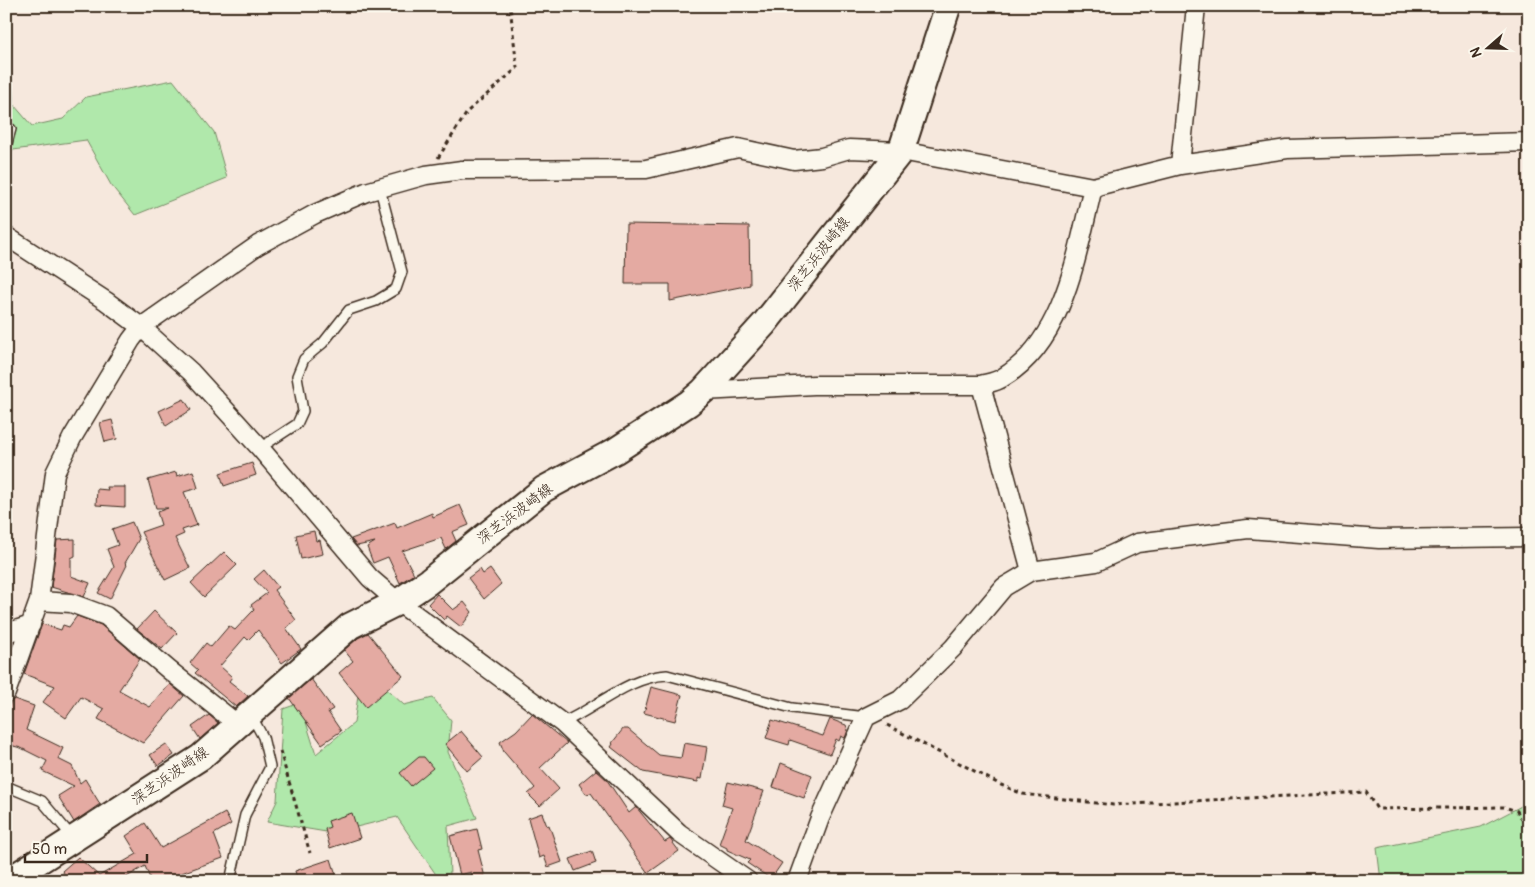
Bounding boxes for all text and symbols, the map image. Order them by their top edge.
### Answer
north arrow [1462,22,1512,72]
text: N [1467,45,1486,60]
street label: 深芝浜波崎線 [784,213,854,295]
street label: 深芝浜波崎線 [473,479,557,549]
street label: 深芝浜波崎線 [128,742,212,810]
scale bar [25,832,148,864]
text: 50 m [32,840,67,859]

